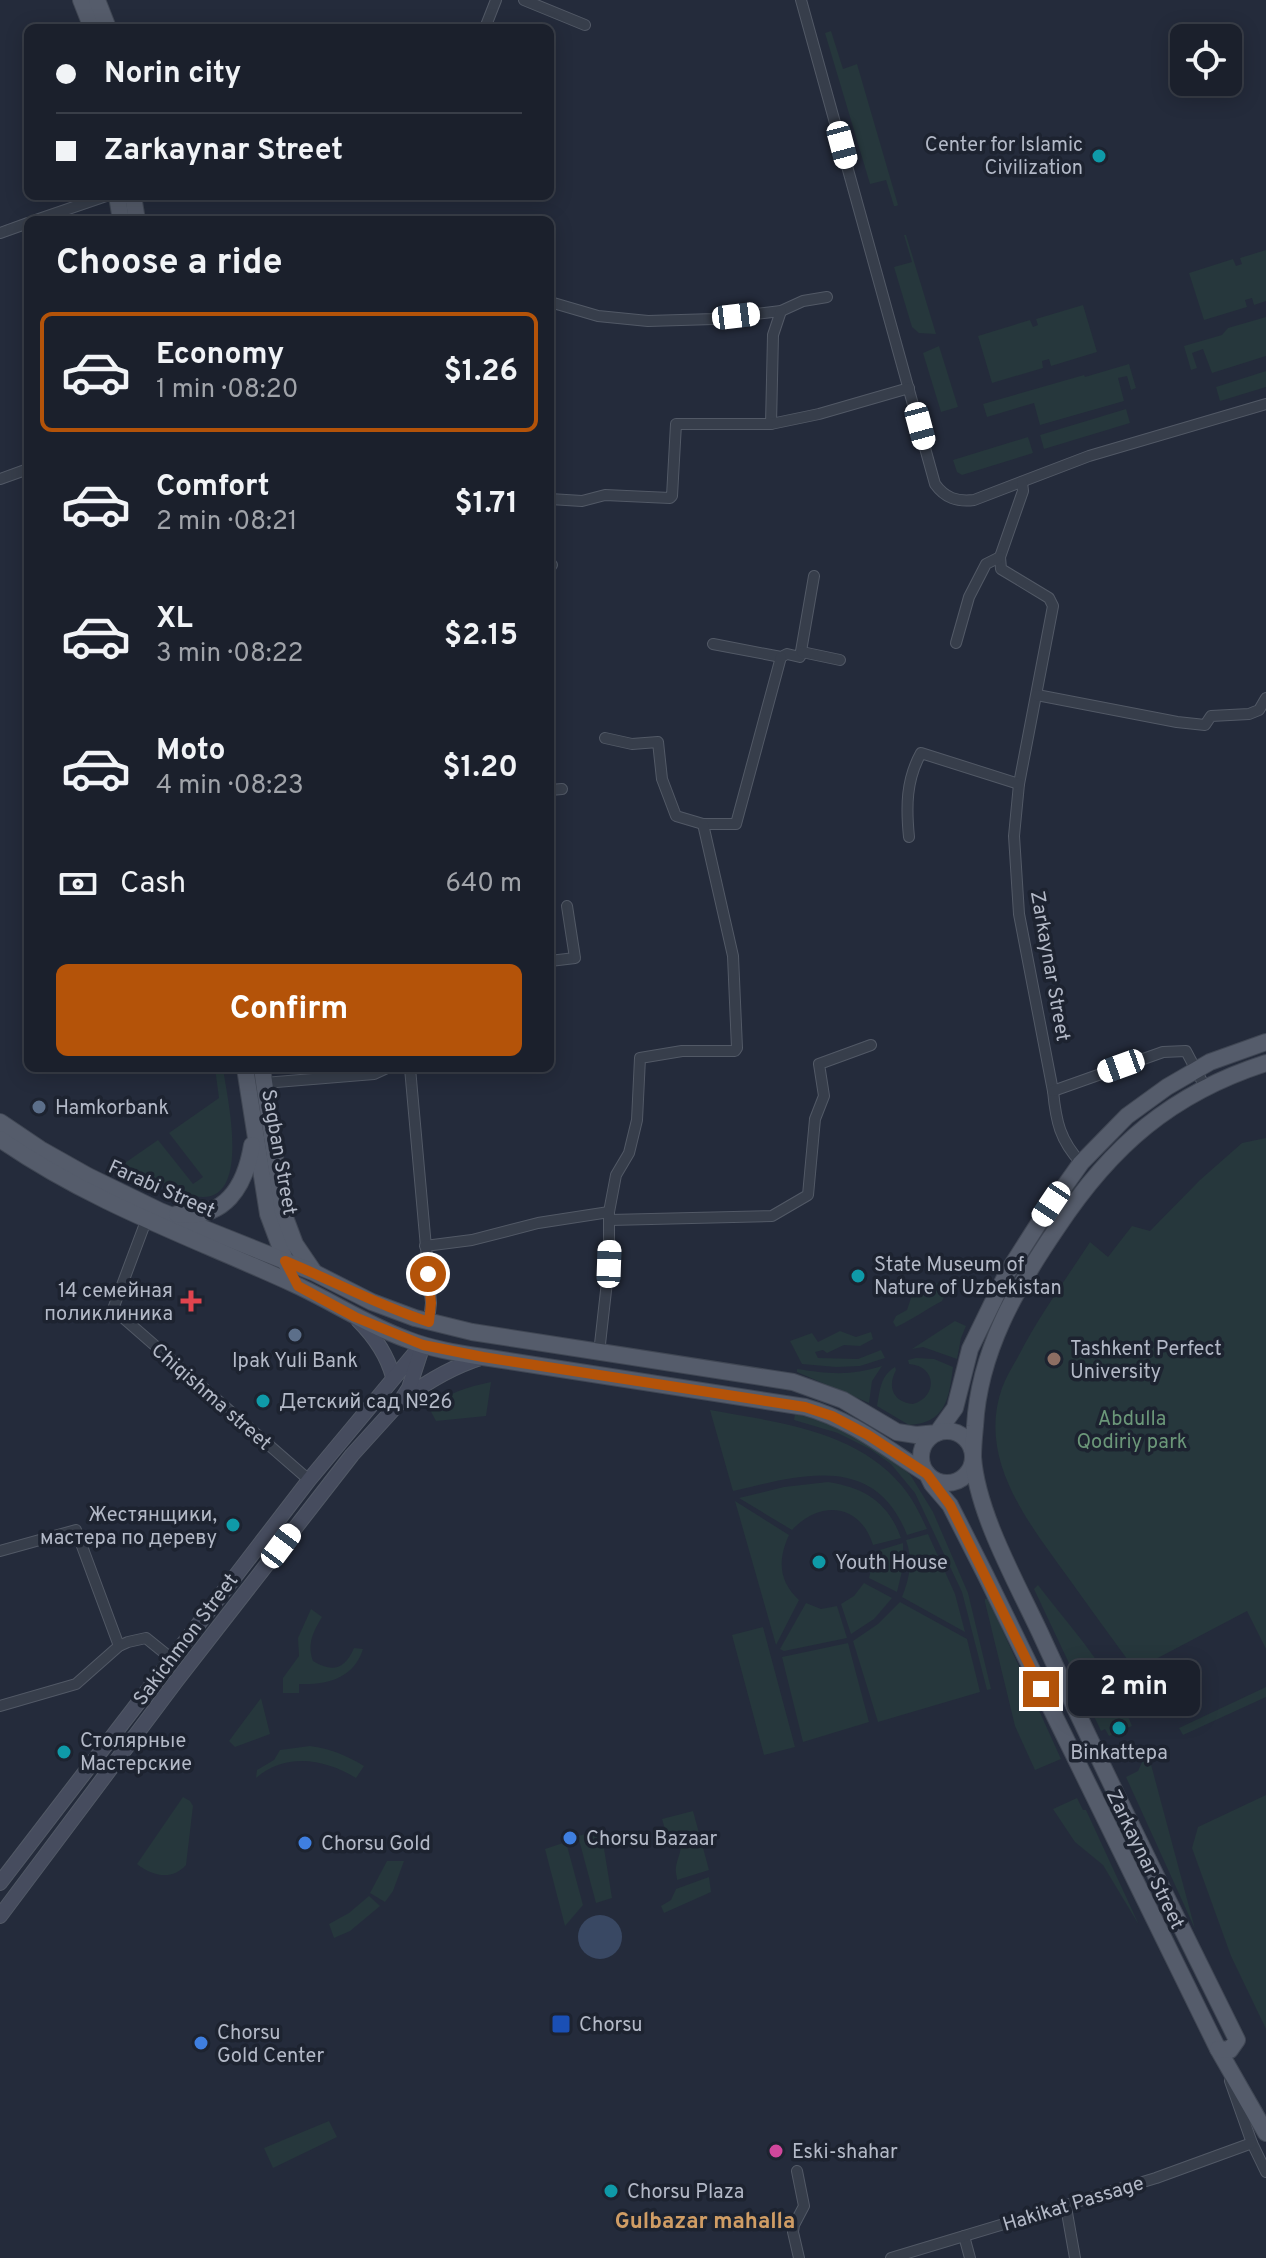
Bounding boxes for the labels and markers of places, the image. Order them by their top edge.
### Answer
place label: Center for Islamic Civilization [925,133,1083,182]
marker: Center for Islamic Civilization [1090,147,1108,165]
place label: Hamkorbank [55,1096,169,1122]
marker: Hamkorbank [30,1098,48,1116]
place label: State Museum of Nature of Uzbekistan [874,1253,1062,1302]
marker: State Museum of Nature of Uzbekistan [849,1267,867,1285]
place label: 14 семейная поликлиника [44,1279,173,1328]
marker: 14 семейная поликлиника [180,1290,202,1312]
marker: Ipak Yuli Bank [286,1326,304,1344]
place label: Tashkent Perfect University [1070,1337,1222,1386]
place label: Ipak Yuli Bank [232,1349,358,1375]
marker: Tashkent Perfect University [1045,1350,1063,1368]
place label: Детский сад №26 [279,1390,452,1416]
marker: Детский сад №26 [254,1392,272,1410]
place label: Жестянщики, мастера по дереву [40,1503,217,1552]
marker: Жестянщики, мастера по дереву [224,1516,242,1534]
place label: Youth House [835,1551,948,1577]
marker: Youth House [810,1553,828,1571]
marker: Binkattepa [1110,1719,1128,1737]
place label: Столярные Мастерские [80,1729,192,1778]
place label: Binkattepa [1070,1741,1168,1767]
marker: Столярные Мастерские [55,1743,73,1761]
place label: Chorsu Bazaar [586,1827,718,1853]
marker: Chorsu Bazaar [561,1829,579,1847]
place label: Chorsu Gold [321,1832,431,1858]
marker: Chorsu Gold [296,1834,314,1852]
marker: Chorsu [550,2013,572,2035]
place label: Chorsu [579,2013,643,2039]
place label: Chorsu Gold Center [217,2021,324,2070]
marker: Chorsu Gold Center [192,2034,210,2052]
place label: Eski-shahar [792,2140,898,2166]
marker: Eski-shahar [767,2142,785,2160]
place label: Chorsu Plaza [627,2180,744,2206]
marker: Chorsu Plaza [602,2182,620,2200]

